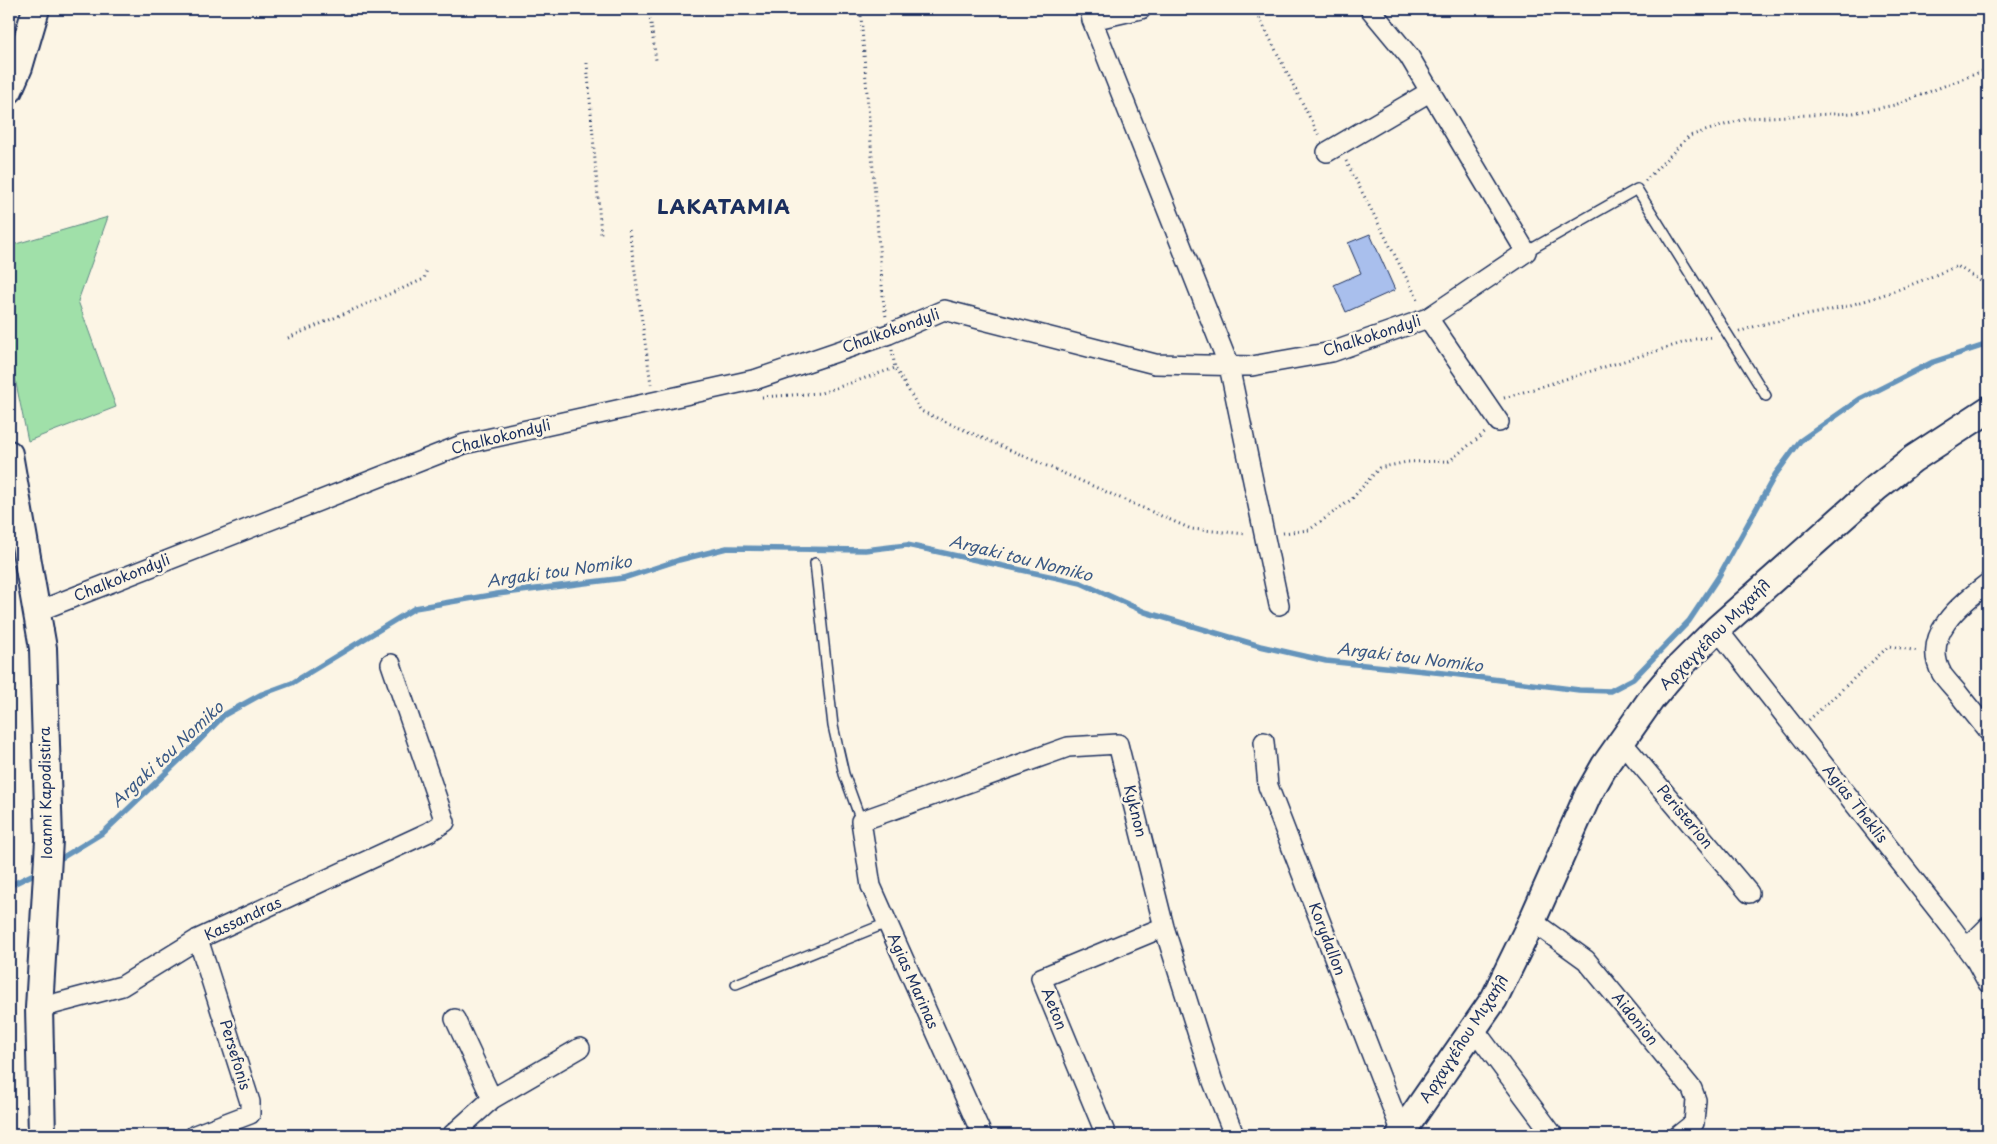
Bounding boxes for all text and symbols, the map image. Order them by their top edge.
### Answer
district label: LAKATAMIA [657,191,791,221]
street label: Chalkokondyli [839,301,942,358]
street label: Chalkokondyli [1319,308,1424,361]
street label: Chalkokondyli [448,412,553,459]
water label: Argaki tou Nomiko [947,528,1096,587]
street label: Chalkokondyli [70,547,173,606]
water label: Argaki tou Nomiko [485,548,634,592]
street label: Αρχαγγέλου Μιχαήλ [1653,573,1775,695]
water label: Argaki tou Nomiko [1336,635,1485,677]
water label: Argaki tou Nomiko [105,694,229,812]
street label: Ioanni Kapodistira [32,726,57,860]
street label: Agias Theklis [1818,759,1894,847]
street label: Peristerion [1652,779,1720,853]
street label: Kyknon [1119,782,1154,839]
street label: Kassandras [200,890,285,946]
street label: Korydallon [1304,899,1353,978]
street label: Agias Marinas [883,929,946,1032]
street label: Αρχαγγέλου Μιχαήλ [1413,970,1513,1107]
street label: Aeton [1037,984,1074,1033]
street label: Aidonion [1607,986,1665,1050]
street label: Persefonis [215,1017,258,1093]

